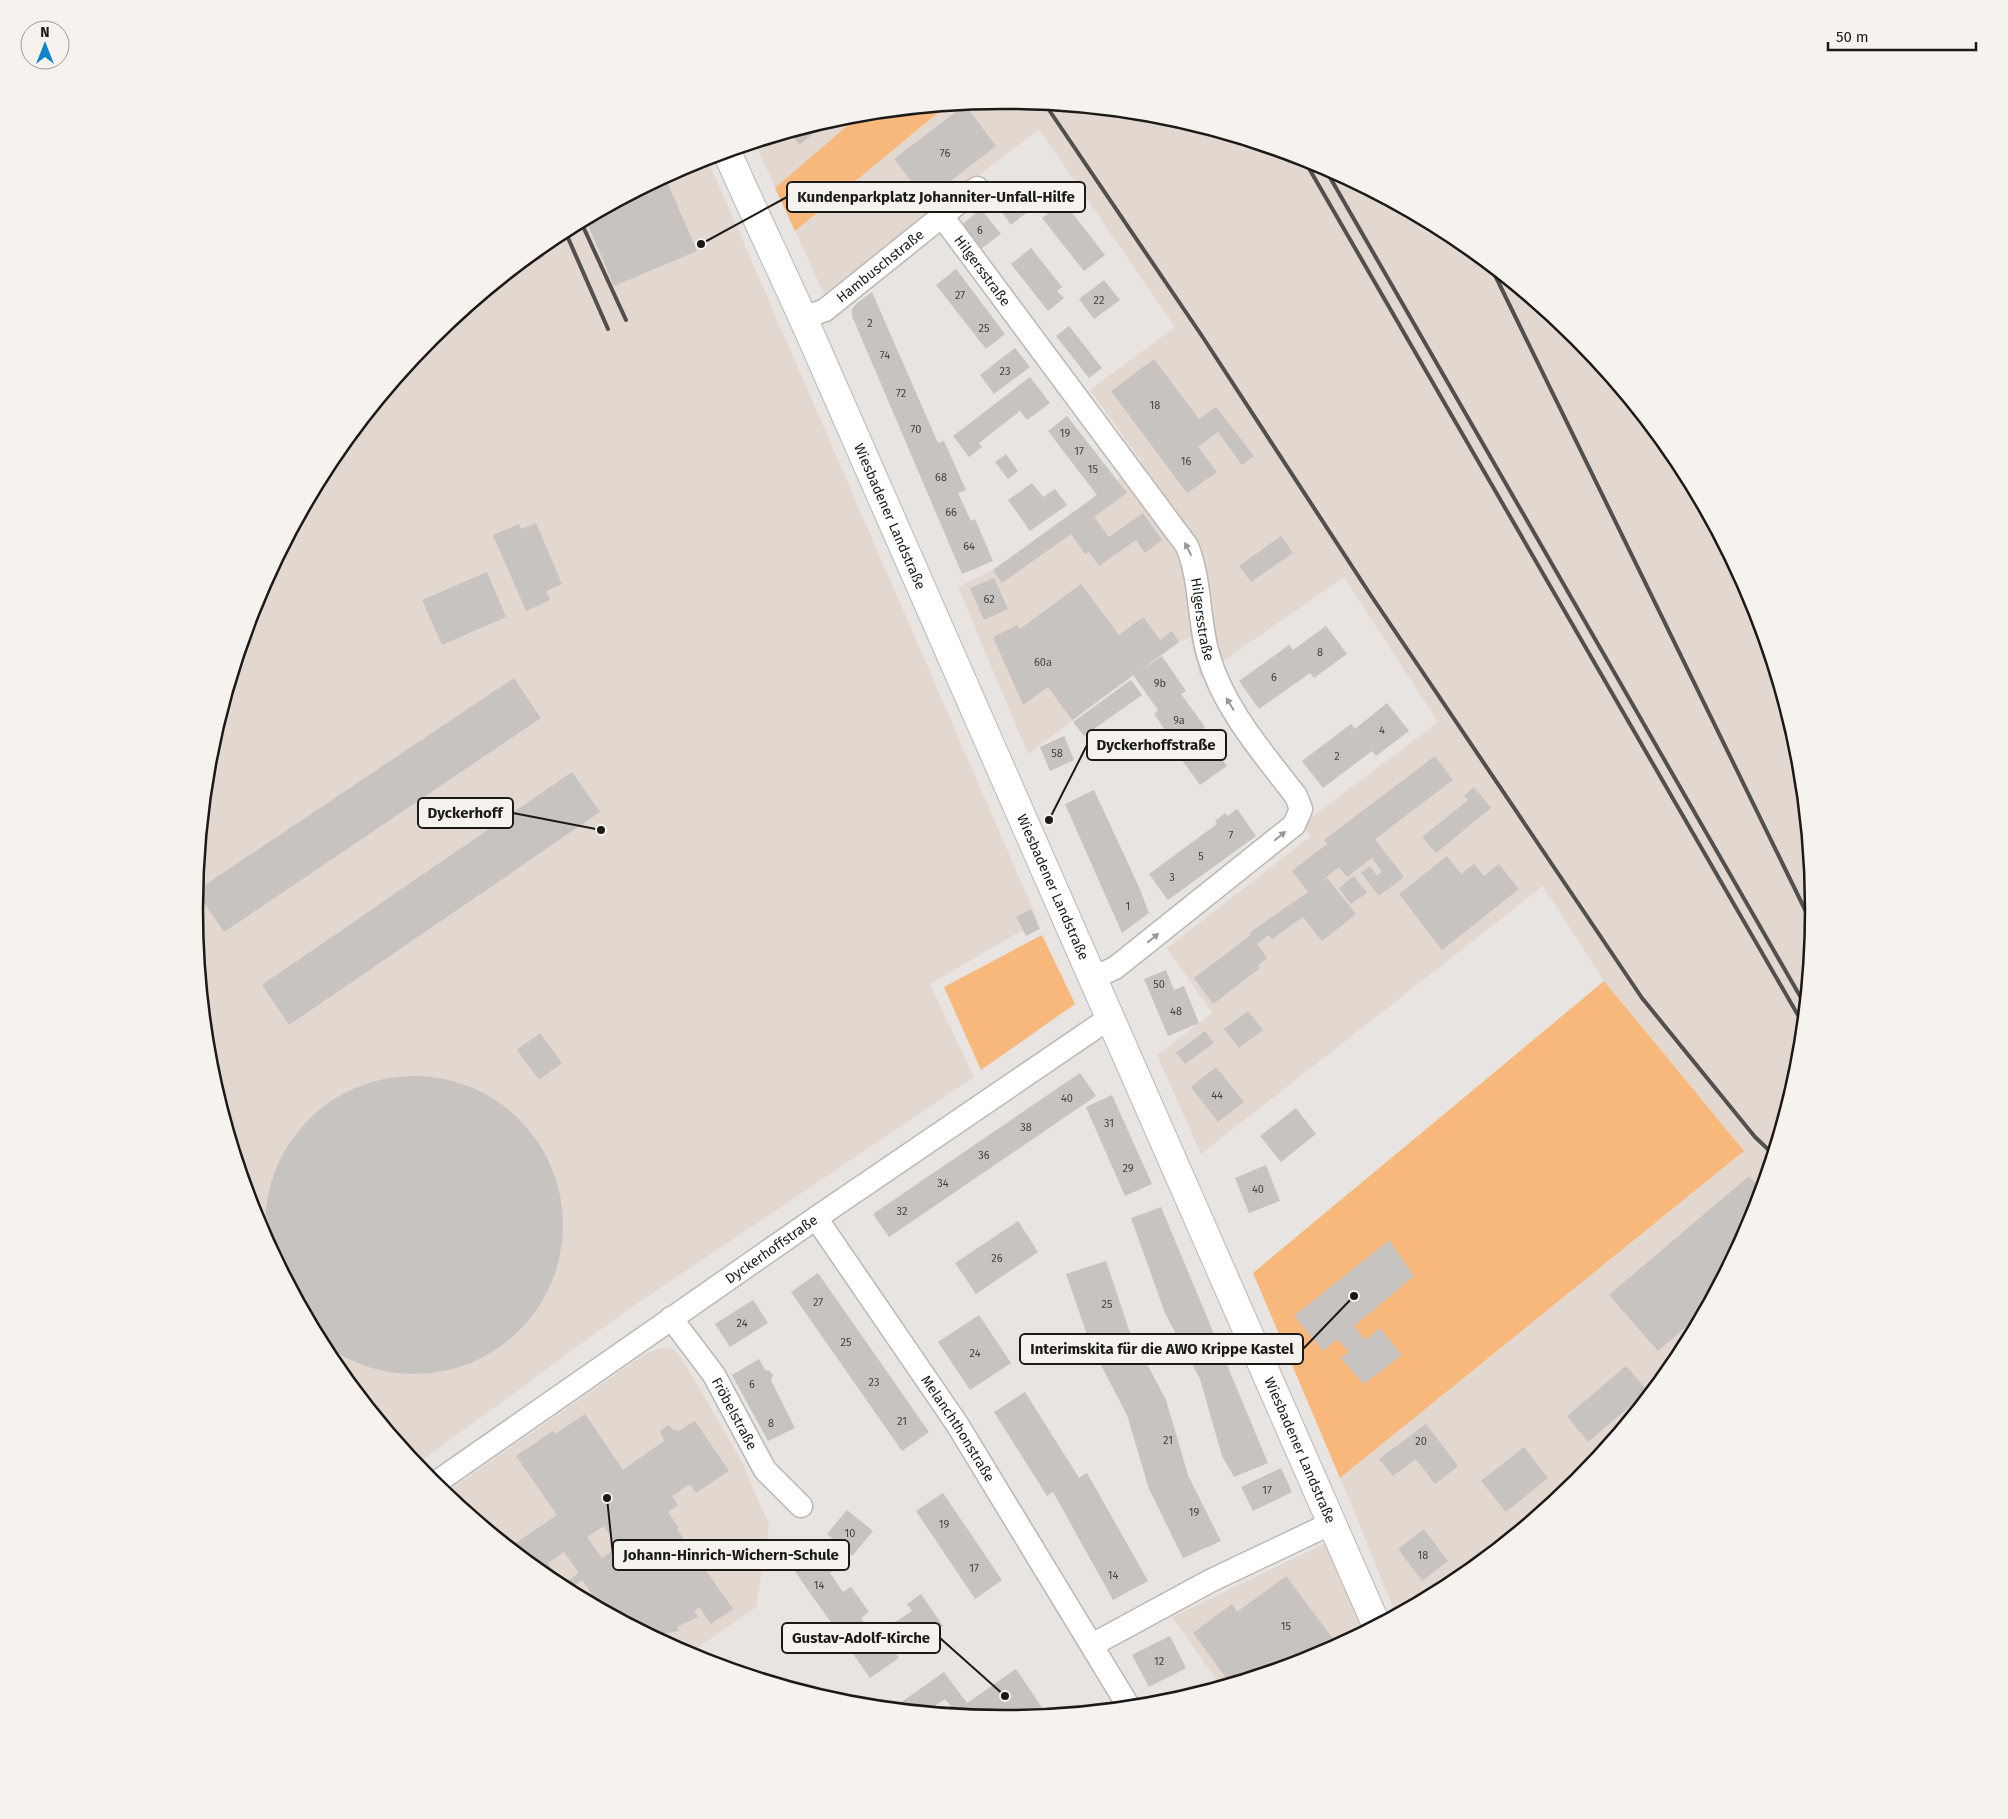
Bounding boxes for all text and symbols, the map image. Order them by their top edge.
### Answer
north arrow [20,20,70,70]
scale bar [1828,20,1976,52]
text: N [40,24,50,41]
text: 50 m [1836,28,1869,46]
house number: 76 [940,147,950,160]
callout: Kundenparkplatz Johanniter-Unfall-Hilfe [787,182,1085,212]
text: Kundenparkplatz Johanniter-Unfall-Hilfe [797,188,1075,206]
house number: 6 [977,224,983,237]
street label: Hambuschstraße [833,226,927,306]
street label: Hilgersstraße [951,232,1014,309]
house number: 27 [955,289,965,302]
house number: 22 [1094,294,1104,307]
house number: 2 [867,317,873,330]
house number: 25 [979,322,990,335]
house number: 74 [880,349,890,362]
house number: 23 [1000,365,1010,378]
house number: 72 [896,387,906,400]
house number: 18 [1150,399,1160,412]
house number: 70 [911,423,921,436]
house number: 19 [1060,427,1070,440]
street label: Wiesbadener Landstraße [850,441,929,592]
house number: 17 [1074,445,1084,458]
house number: 16 [1181,455,1191,468]
house number: 15 [1088,463,1099,476]
house number: 68 [935,471,947,484]
house number: 66 [945,506,957,519]
house number: 64 [963,540,975,553]
one-way arrow [1184,542,1192,556]
street label: Hilgersstraße [1187,576,1218,663]
house number: 62 [983,593,995,606]
house number: 8 [1317,646,1323,659]
house number: 60a [1034,656,1052,669]
house number: 6 [1271,671,1277,684]
house number: 9b [1154,677,1166,690]
one-way arrow [1226,697,1235,710]
house number: 9a [1173,714,1185,727]
house number: 4 [1379,724,1385,737]
callout: Dyckerhoffstraße [1087,730,1226,760]
text: Dyckerhoffstraße [1096,736,1216,754]
house number: 58 [1051,747,1063,760]
house number: 2 [1334,750,1340,763]
callout: Dyckerhoff [418,798,513,828]
text: Dyckerhoff [427,804,504,822]
street label: Wiesbadener Landstraße [1013,811,1093,963]
house number: 7 [1229,829,1234,842]
one-way arrow [1273,831,1286,842]
house number: 5 [1198,850,1204,863]
house number: 3 [1169,871,1175,884]
house number: 1 [1126,900,1130,913]
one-way arrow [1147,932,1160,943]
house number: 50 [1153,978,1165,991]
house number: 48 [1170,1005,1182,1018]
house number: 44 [1211,1089,1223,1102]
house number: 40 [1061,1092,1073,1105]
house number: 31 [1104,1117,1114,1130]
house number: 38 [1020,1121,1032,1134]
house number: 36 [978,1149,990,1162]
house number: 29 [1122,1162,1134,1175]
house number: 34 [937,1177,949,1190]
house number: 40 [1252,1183,1264,1196]
house number: 32 [897,1205,907,1218]
street label: Dyckerhoffstraße [722,1211,821,1287]
house number: 26 [991,1252,1003,1265]
house number: 27 [813,1296,823,1309]
house number: 25 [1102,1298,1113,1311]
house number: 24 [737,1317,748,1330]
callout: Interimskita für die AWO Krippe Kastel [1020,1334,1303,1364]
house number: 25 [841,1336,852,1349]
text: Interimskita für die AWO Krippe Kastel [1030,1340,1294,1358]
house number: 24 [970,1347,981,1360]
street label: Melanchthonstraße [918,1372,999,1485]
street label: Fröbelstraße [708,1374,761,1453]
street label: Wiesbadener Landstraße [1261,1374,1340,1526]
house number: 23 [869,1376,879,1389]
house number: 6 [749,1378,755,1391]
house number: 21 [897,1415,907,1428]
house number: 8 [768,1417,774,1430]
house number: 21 [1163,1434,1173,1447]
house number: 20 [1415,1435,1427,1448]
house number: 17 [1262,1484,1272,1497]
house number: 19 [1189,1506,1199,1519]
house number: 19 [939,1518,949,1531]
house number: 10 [845,1527,855,1540]
callout: Johann-Hinrich-Wichern-Schule [613,1540,849,1570]
text: Johann-Hinrich-Wichern-Schule [622,1546,839,1564]
house number: 18 [1418,1549,1428,1562]
house number: 17 [969,1562,979,1575]
house number: 14 [1108,1569,1118,1582]
house number: 14 [814,1579,824,1592]
house number: 15 [1281,1620,1292,1633]
callout: Gustav-Adolf-Kirche [782,1623,940,1653]
text: Gustav-Adolf-Kirche [792,1629,930,1647]
house number: 12 [1154,1655,1164,1668]

